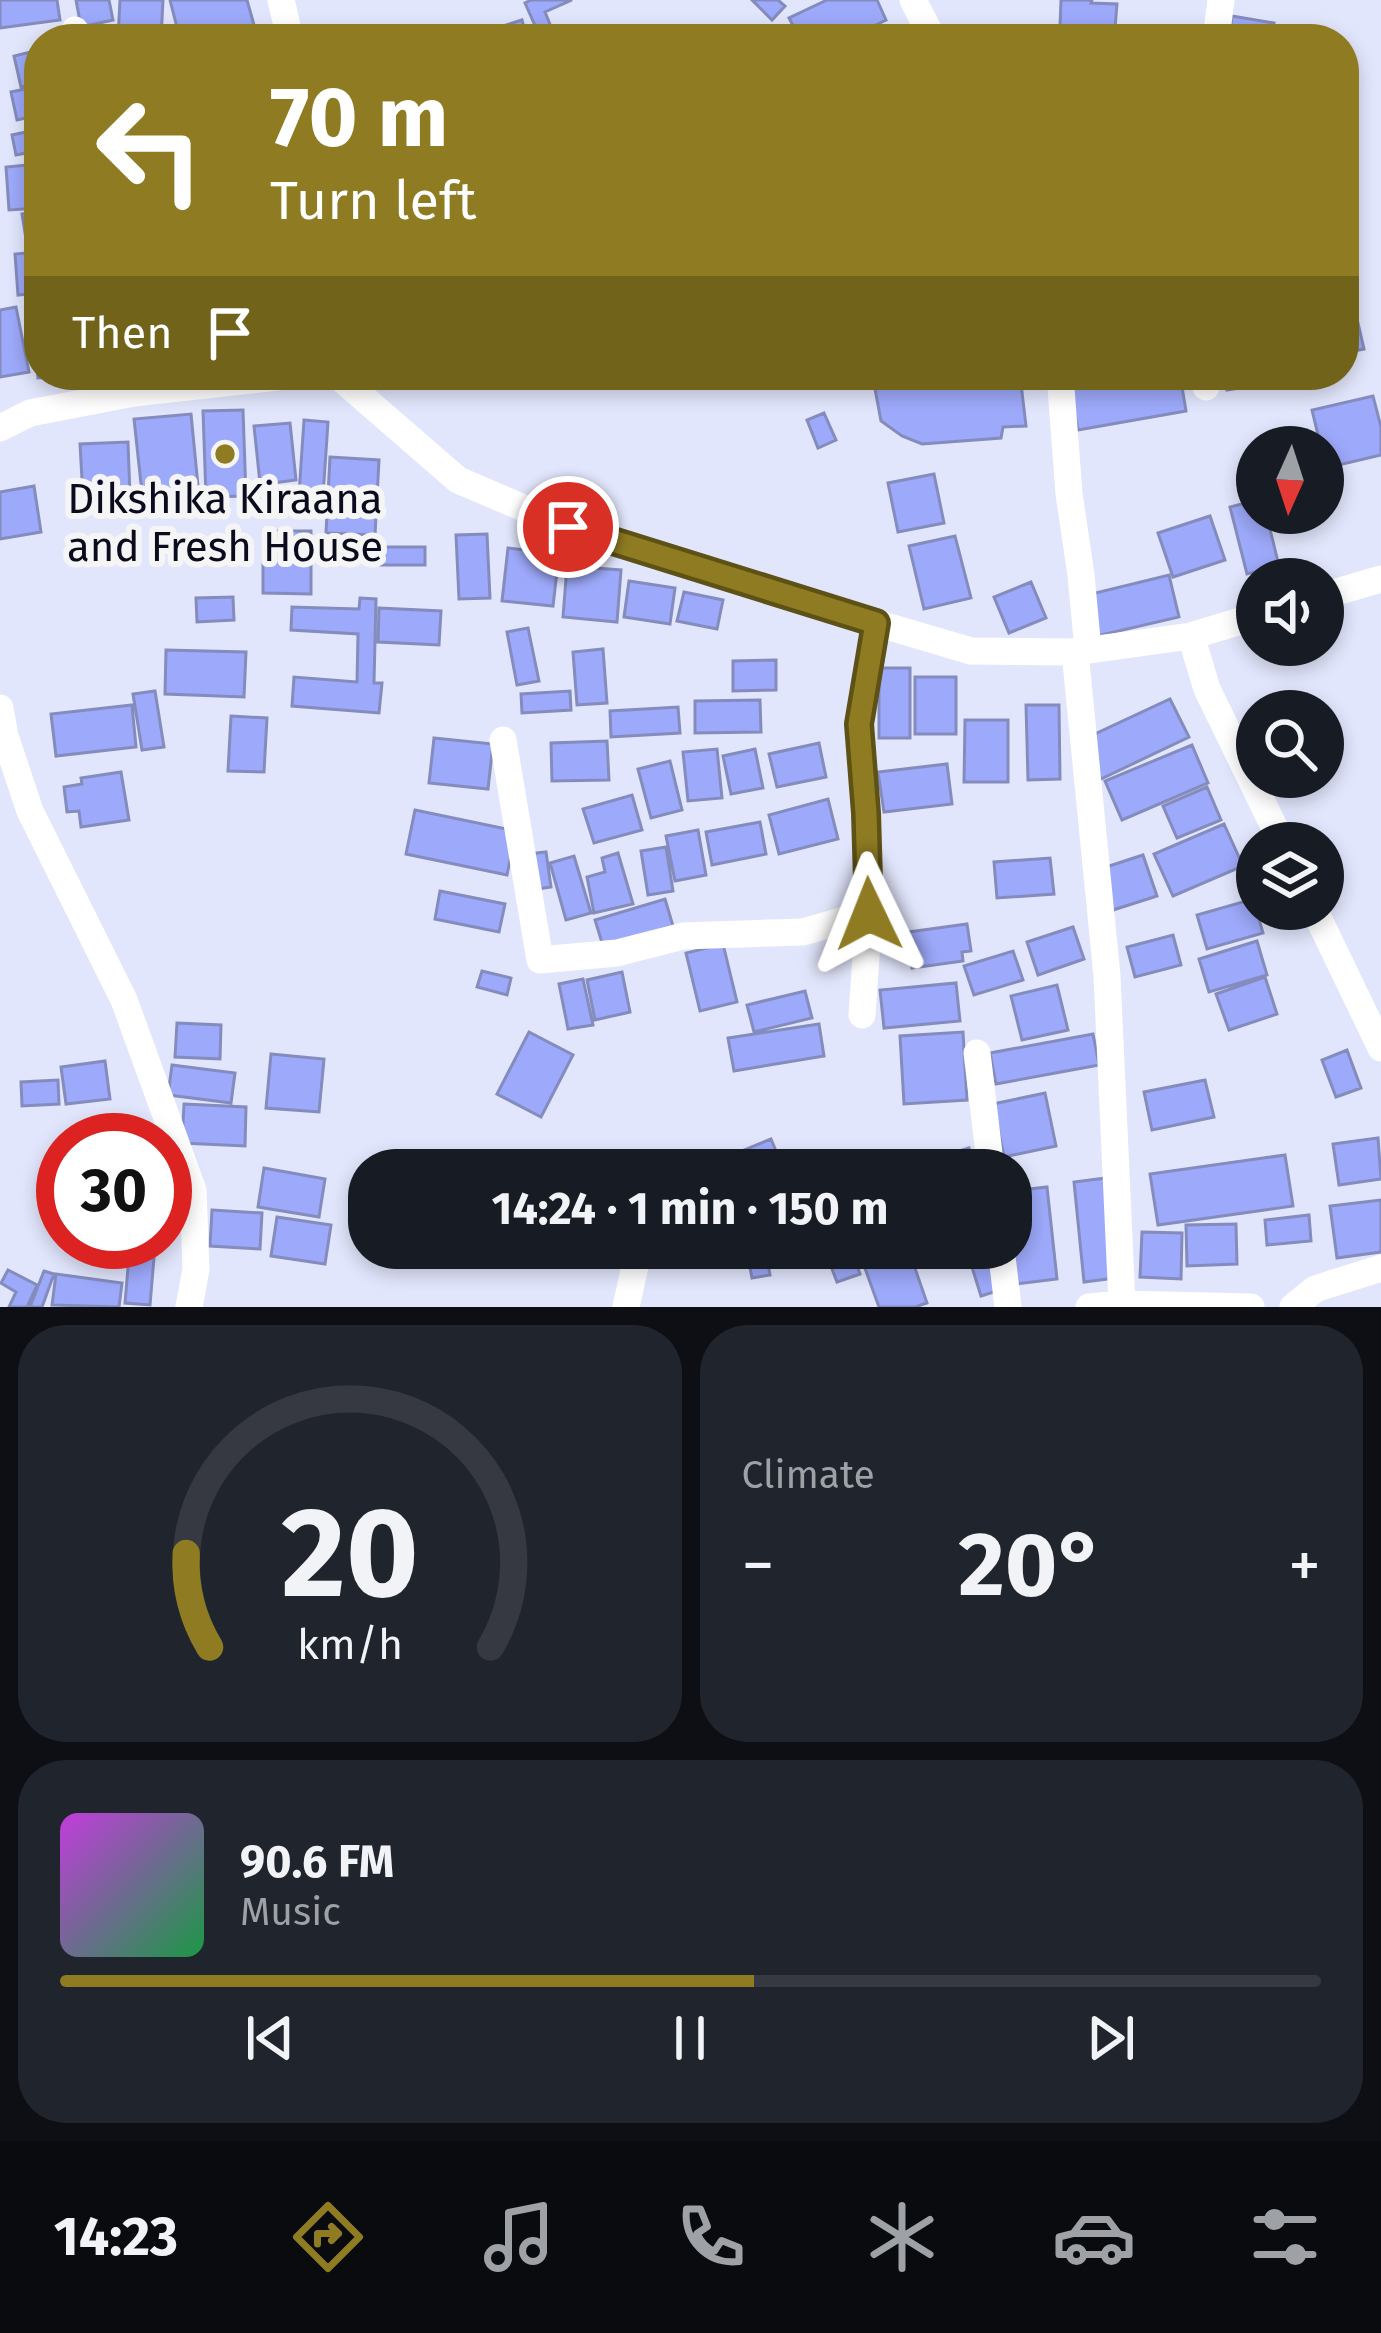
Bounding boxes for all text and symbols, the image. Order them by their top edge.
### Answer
text: 70 m [270,67,448,168]
icon: left [72,72,228,228]
text: Turn left [270,169,477,233]
icon: arrive [197,300,263,366]
text: Then [72,306,173,360]
north arrow [1236,426,1344,534]
map controls [1236,426,1344,930]
marker: Dikshika Kiraana and Fresh House [212,441,238,467]
place label: Dikshika Kiraana and Fresh House [67,474,383,572]
pin [517,476,619,578]
icon: arrive [535,494,601,560]
button: sound [1236,558,1344,666]
button: search [1236,690,1344,798]
button: layers [1236,822,1344,930]
position arrow [806,851,932,977]
speed limit sign: 30 [36,1113,192,1269]
text: 14:24 · 1 min · 150 m [492,1182,889,1236]
text: Climate [742,1452,875,1498]
text: 20 [281,1479,419,1629]
text: 20° [958,1511,1104,1619]
text: − [742,1526,775,1605]
text: + [1288,1526,1321,1605]
text: km/h [297,1618,403,1669]
text: 90.6 FM [240,1835,394,1889]
text: Music [240,1889,341,1935]
icon: previous [237,2005,303,2071]
icon: pause [657,2005,723,2071]
icon: next [1078,2005,1144,2071]
icon: directions [286,2195,370,2279]
icon: music [477,2195,561,2279]
icon: phone [669,2195,753,2279]
icon: climate [860,2195,944,2279]
icon: car [1052,2195,1136,2279]
icon: filters [1243,2195,1327,2279]
text: 14:23 [54,2205,178,2269]

